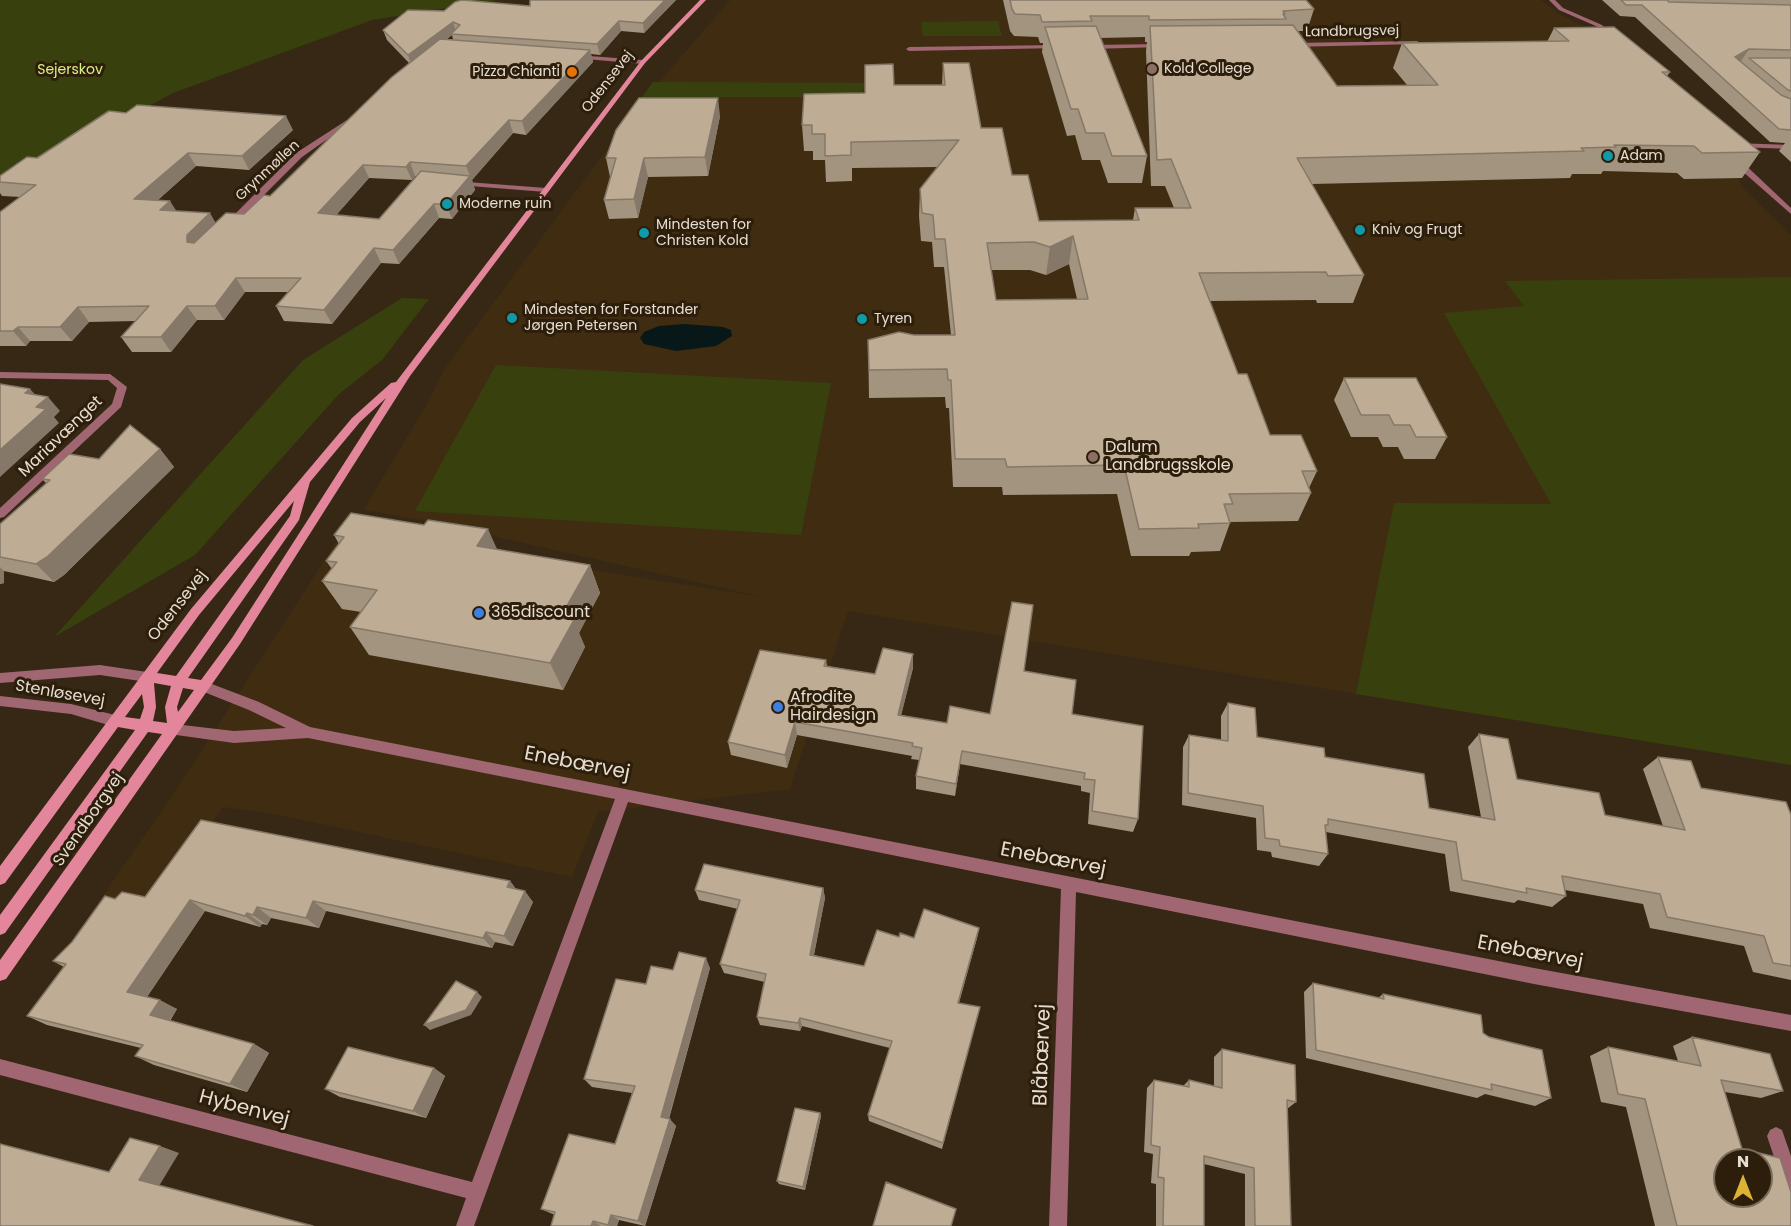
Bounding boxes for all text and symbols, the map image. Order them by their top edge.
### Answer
street label: Landbrugsvej [1305,23,1399,41]
street label: Odensevej [579,48,637,116]
place label: Kold College [1164,61,1251,77]
park label: Sejerskov [37,62,103,78]
marker: Kold College [1145,62,1159,76]
place label: Pizza Chianti [472,64,560,80]
marker: Pizza Chianti [565,65,579,79]
street label: Grynmøllen [233,137,303,205]
place label: Adam [1620,148,1663,164]
marker: Adam [1601,149,1615,163]
place label: Moderne ruin [459,196,551,212]
marker: Moderne ruin [440,197,454,211]
place label: Mindesten for Christen Kold [656,217,751,250]
place label: Kniv og Frugt [1372,222,1462,238]
marker: Kniv og Frugt [1353,223,1367,237]
marker: Mindesten for Christen Kold [637,226,651,240]
place label: Mindesten for Forstander Jørgen Petersen [524,302,698,334]
marker: Mindesten for Forstander Jørgen Petersen [505,311,519,325]
place label: Tyren [874,311,912,327]
marker: Tyren [855,312,869,326]
street label: Mariavænget [15,392,107,482]
place label: Dalum Landbrugsskole [1105,438,1231,476]
marker: Dalum Landbrugsskole [1086,450,1100,464]
street label: Odensevej [144,567,212,645]
place label: 365discount [491,603,590,623]
marker: 365discount [472,606,486,620]
street label: Stenløsevej [14,677,106,711]
place label: Afrodite Hairdesign [790,688,876,726]
marker: Afrodite Hairdesign [771,700,785,714]
street label: Enebærvej [522,742,632,786]
street label: Svendborgvej [50,769,128,871]
street label: Enebærvej [998,838,1108,882]
street label: Enebærvej [1475,931,1585,975]
street label: Blåbærvej [1029,1004,1057,1106]
street label: Hybenvej [196,1085,292,1133]
north arrow [1713,1148,1773,1208]
text: N [1737,1150,1749,1173]

